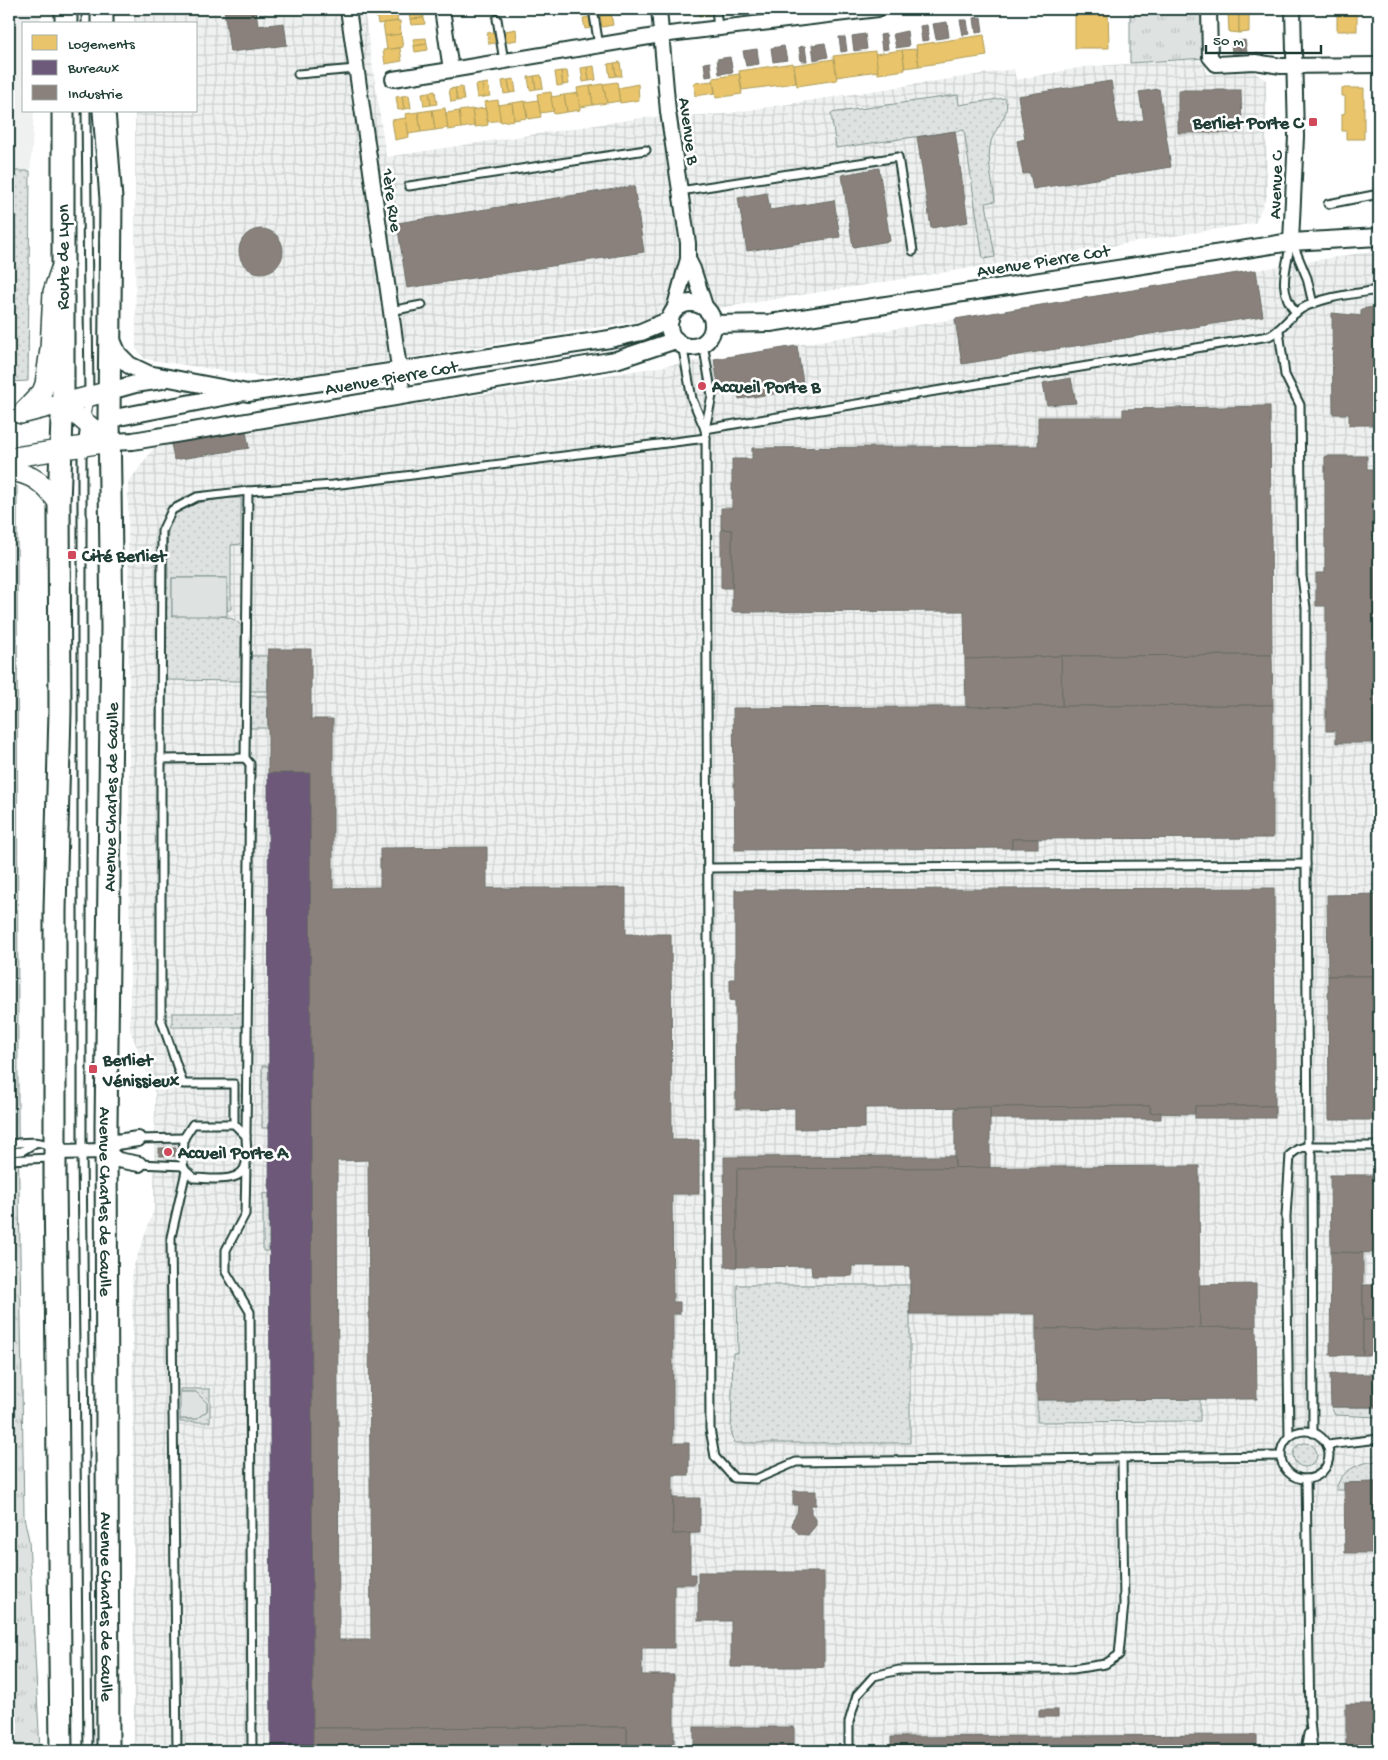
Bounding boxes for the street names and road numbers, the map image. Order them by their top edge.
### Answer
street label: Avenue B [672,96,703,167]
street label: Avenue C [1266,149,1289,220]
street label: 1ère Rue [376,166,405,234]
street label: Route de Lyon [54,204,75,310]
street label: Avenue Pierre Cot [975,241,1113,283]
street label: Avenue Pierre Cot [323,357,461,401]
street label: Avenue Charles de Gaulle [100,701,125,892]
street label: Avenue Charles de Gaulle [93,1107,115,1297]
street label: Avenue Charles de Gaulle [94,1512,116,1702]

